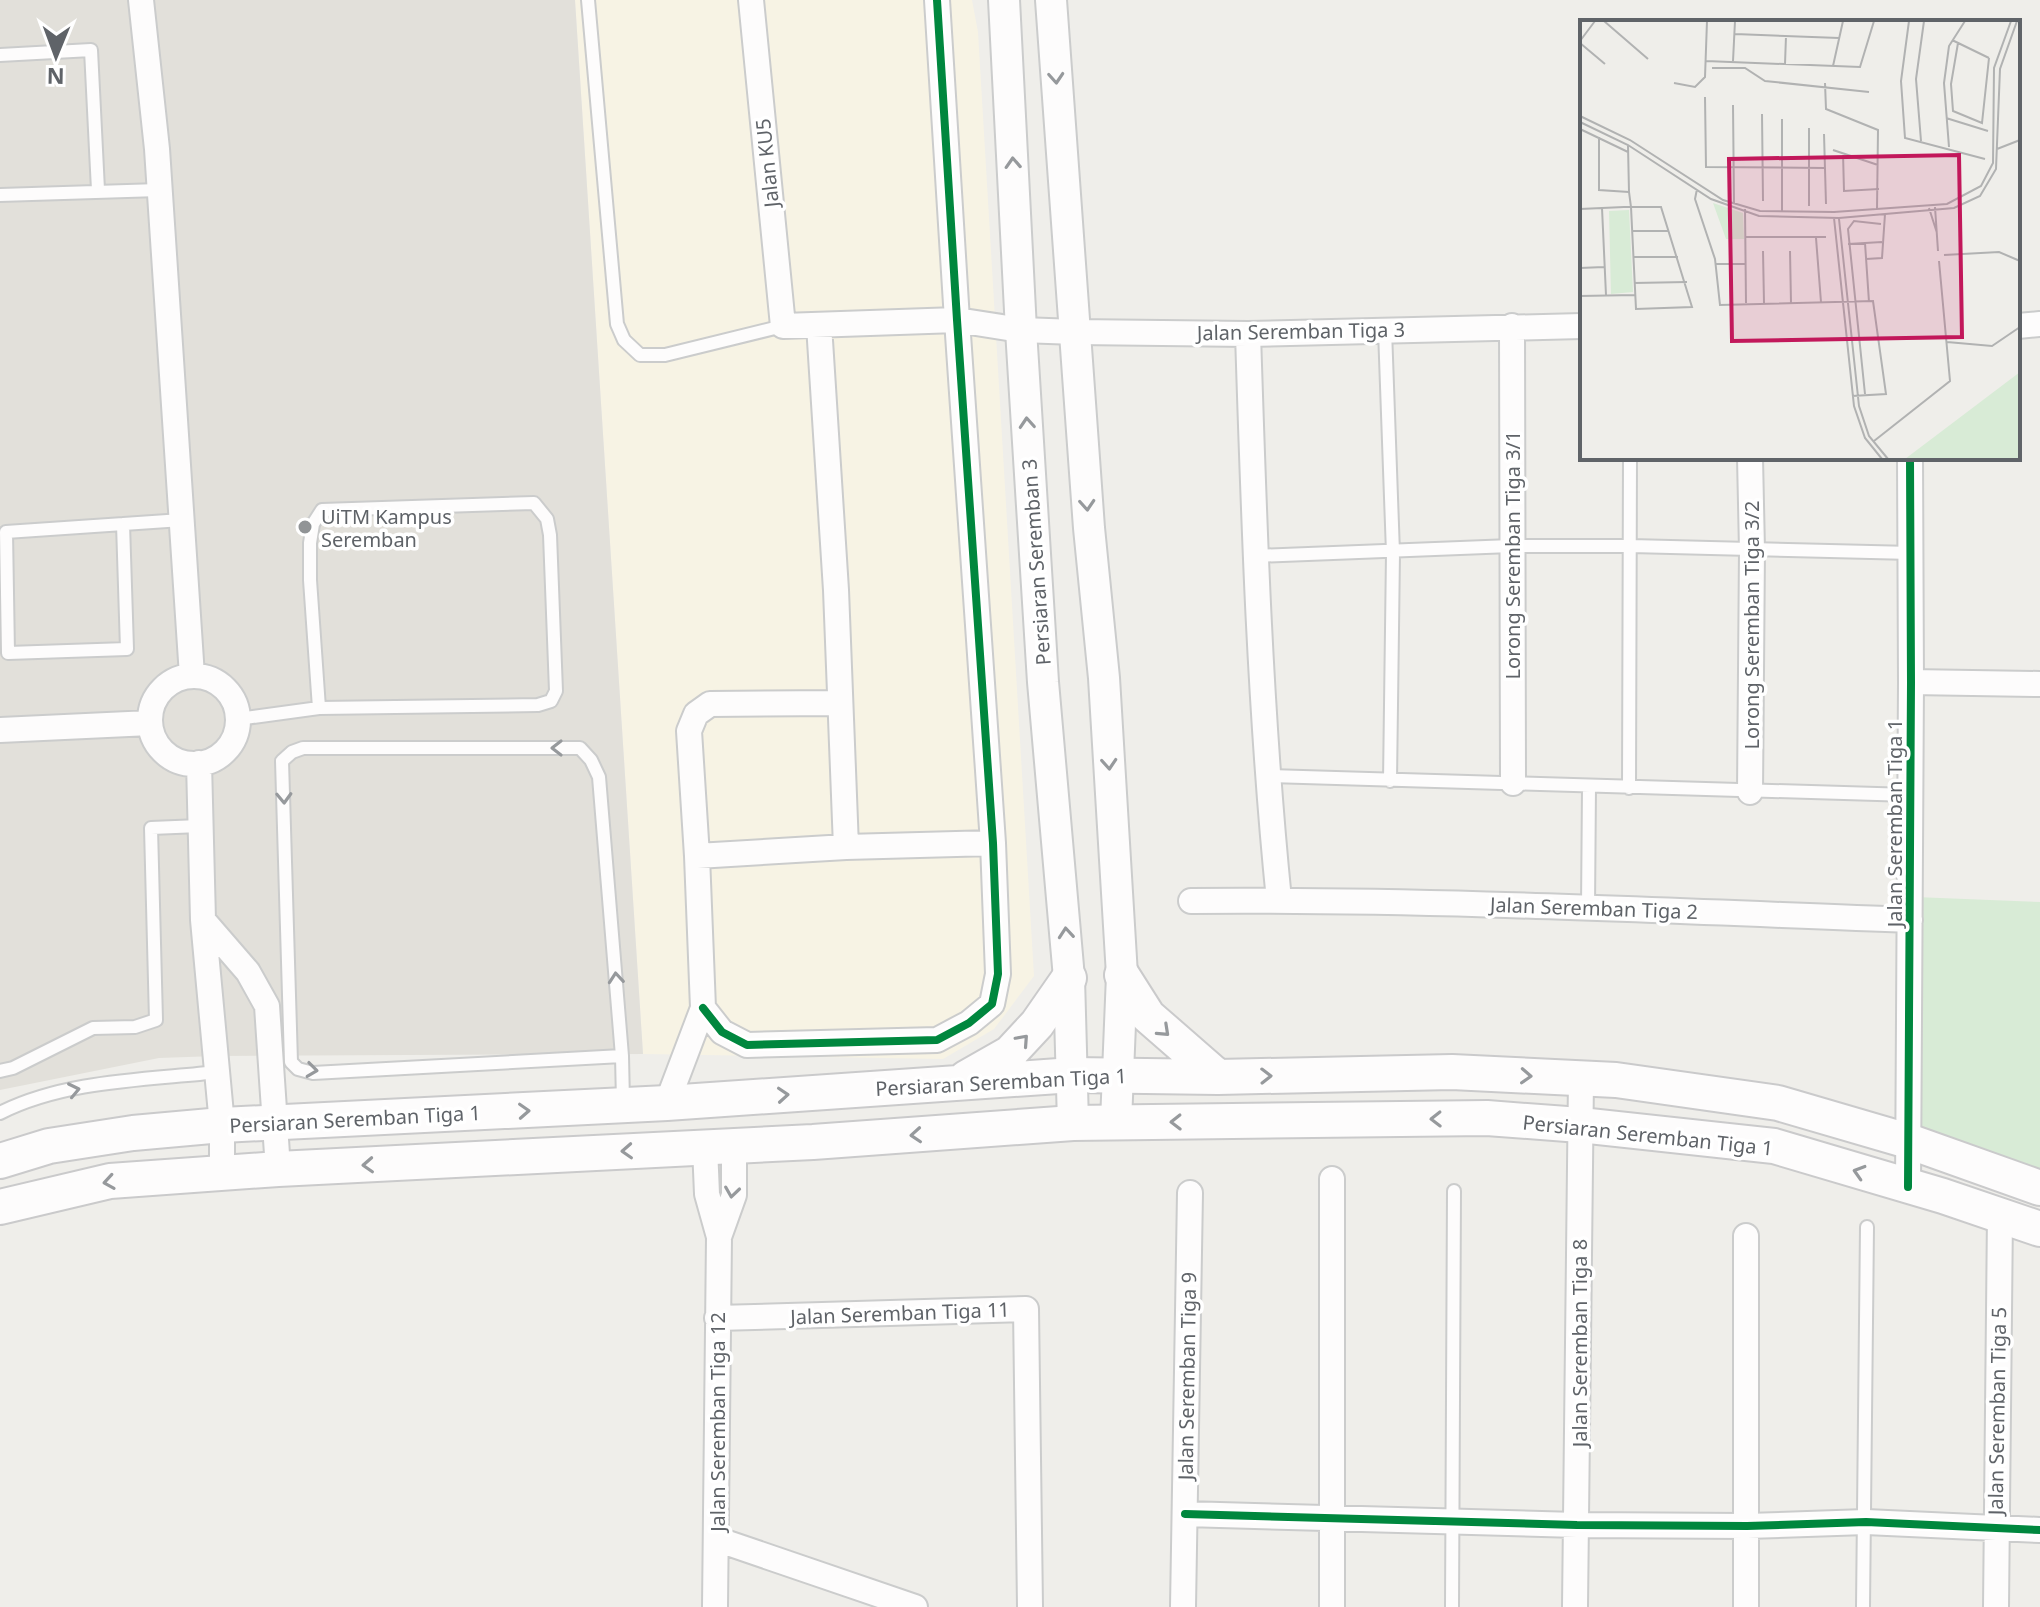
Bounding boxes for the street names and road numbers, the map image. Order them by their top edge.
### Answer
street label: Jalan KU5 [749,117,785,211]
street label: Jalan Seremban Tiga 3 [1195,316,1405,346]
street label: Lorong Seremban Tiga 3/1 [1499,431,1526,679]
street label: Persiaran Seremban 3 [1015,458,1057,666]
street label: Lorong Seremban Tiga 3/2 [1738,501,1765,749]
street label: Jalan Seremban Tiga 1 [1881,719,1908,929]
street label: Jalan Seremban Tiga 2 [1487,891,1699,925]
street label: Persiaran Seremban Tiga 1 [875,1062,1127,1102]
street label: Persiaran Seremban Tiga 1 [229,1099,481,1139]
street label: Persiaran Seremban Tiga 1 [1521,1108,1775,1162]
street label: Jalan Seremban Tiga 8 [1566,1239,1593,1449]
street label: Jalan Seremban Tiga 9 [1172,1272,1202,1482]
street label: Jalan Seremban Tiga 11 [788,1296,1010,1330]
street label: Jalan Seremban Tiga 5 [1982,1307,2012,1517]
street label: Jalan Seremban Tiga 12 [704,1312,731,1534]

